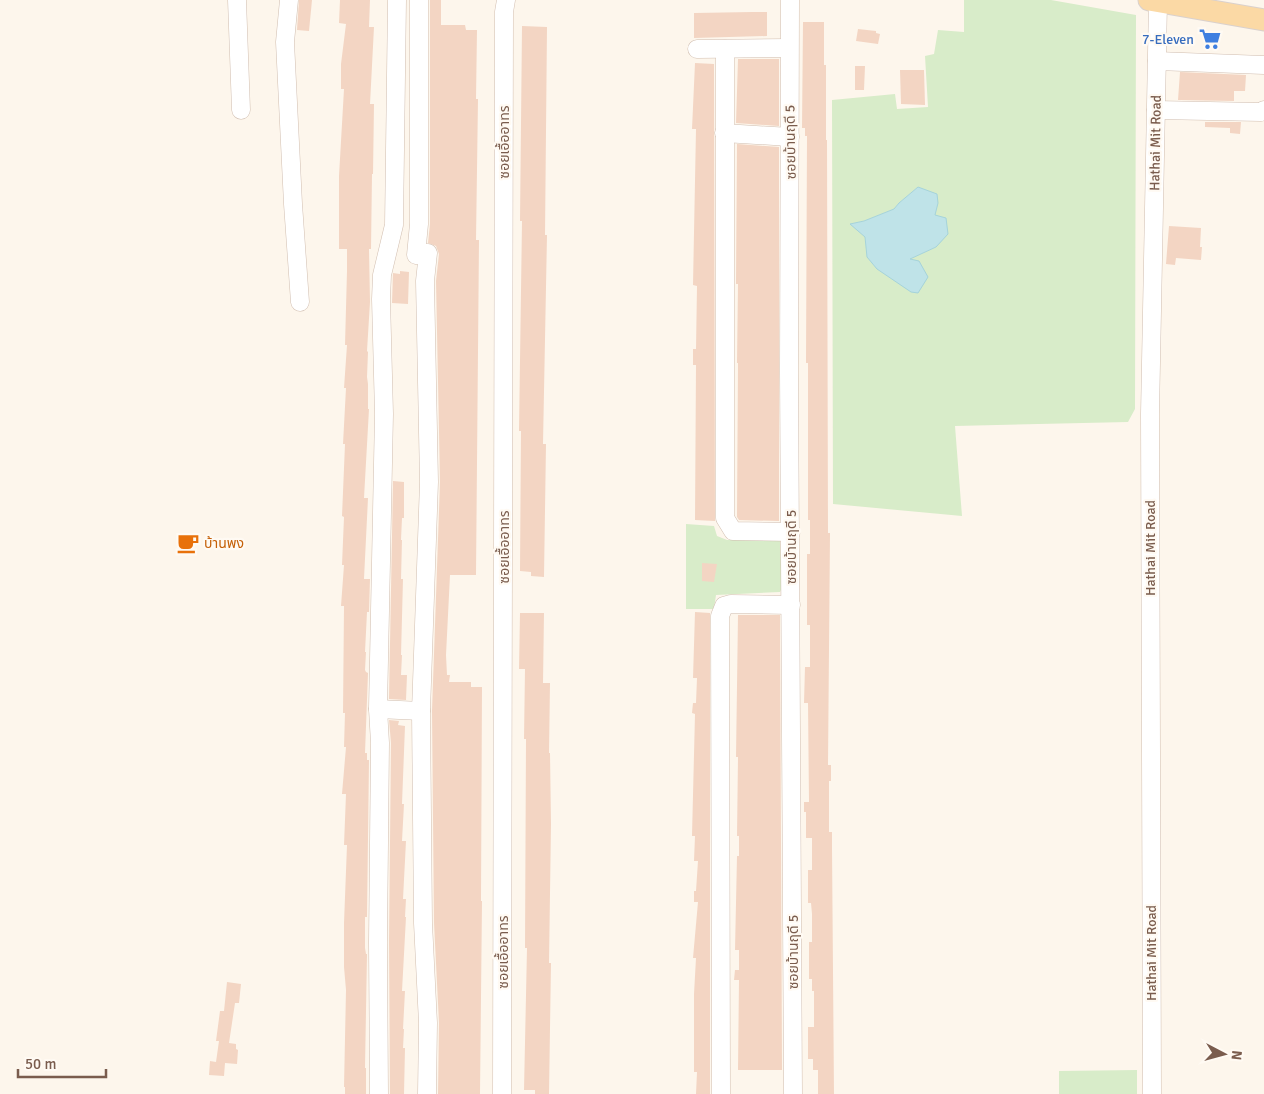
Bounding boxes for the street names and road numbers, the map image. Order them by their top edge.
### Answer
street label: Hathai Mit Road [1146,95,1165,191]
street label: ซอยเอื้ออาทร [494,105,513,179]
street label: ซอยบ้านฤดี 5 [781,105,800,179]
street label: Hathai Mit Road [1142,500,1159,596]
street label: ซอยเอื้ออาทร [494,510,513,584]
street label: ซอยบ้านฤดี 5 [783,510,800,584]
street label: Hathai Mit Road [1143,905,1160,1001]
street label: ซอยเอื้ออาทร [493,915,512,989]
street label: ซอยบ้านฤดี 5 [785,915,802,989]

